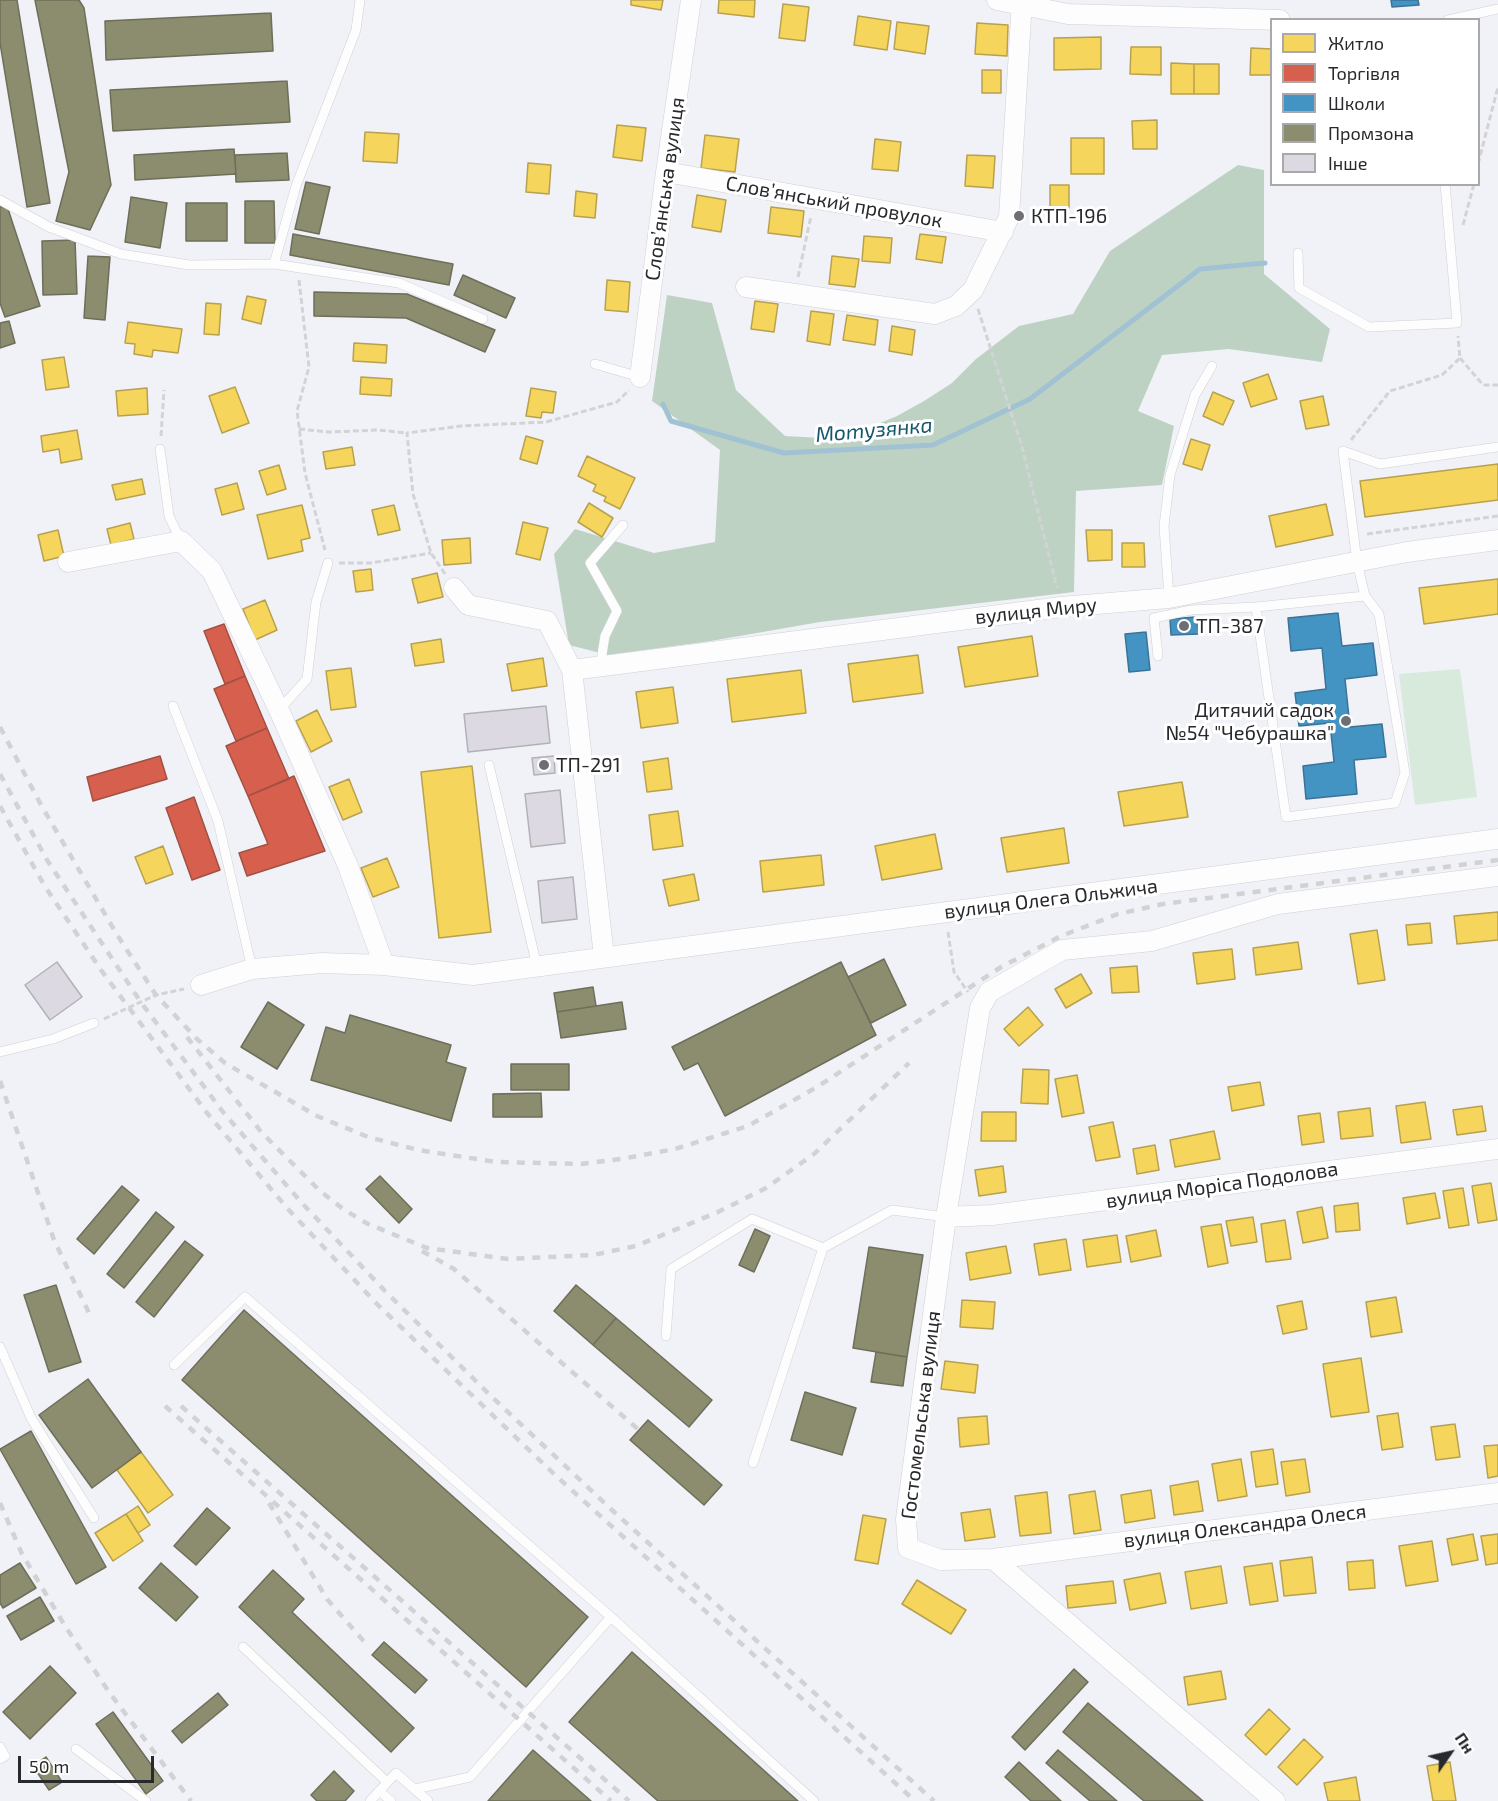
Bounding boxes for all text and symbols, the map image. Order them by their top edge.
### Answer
legend [1270,18,1480,186]
text: Житло [1328,32,1384,54]
text: Торгівля [1328,62,1400,84]
text: Школи [1328,92,1385,114]
street label: Словʼянська вулиця [640,96,690,282]
text: Промзона [1328,122,1414,144]
text: Інше [1328,152,1367,174]
street label: Словʼянський провулок [724,171,944,233]
place label: КТП-196 [1031,204,1107,228]
marker: КТП-196 [1012,209,1026,223]
water label: Мотузянка [815,412,933,448]
street label: вулиця Миру [974,593,1098,629]
place label: ТП-387 [1196,614,1263,638]
marker: ТП-387 [1177,619,1191,633]
place label: Дитячий садок №54 "Чебурашка" [1165,698,1334,745]
marker: Дитячий садок №54 "Чебурашка" [1339,714,1353,728]
place label: ТП-291 [556,753,621,777]
marker: ТП-291 [537,758,551,772]
street label: вулиця Олега Ольжича [943,874,1159,924]
street label: вулиця Моріса Подолова [1104,1157,1340,1213]
street label: Гостомельська вулиця [896,1309,946,1521]
street label: вулиця Олександра Олеся [1122,1499,1368,1553]
north arrow [1420,1723,1480,1783]
text: Пн [1452,1729,1479,1757]
scale bar [21,1744,158,1782]
text: 50 m [29,1755,69,1777]

